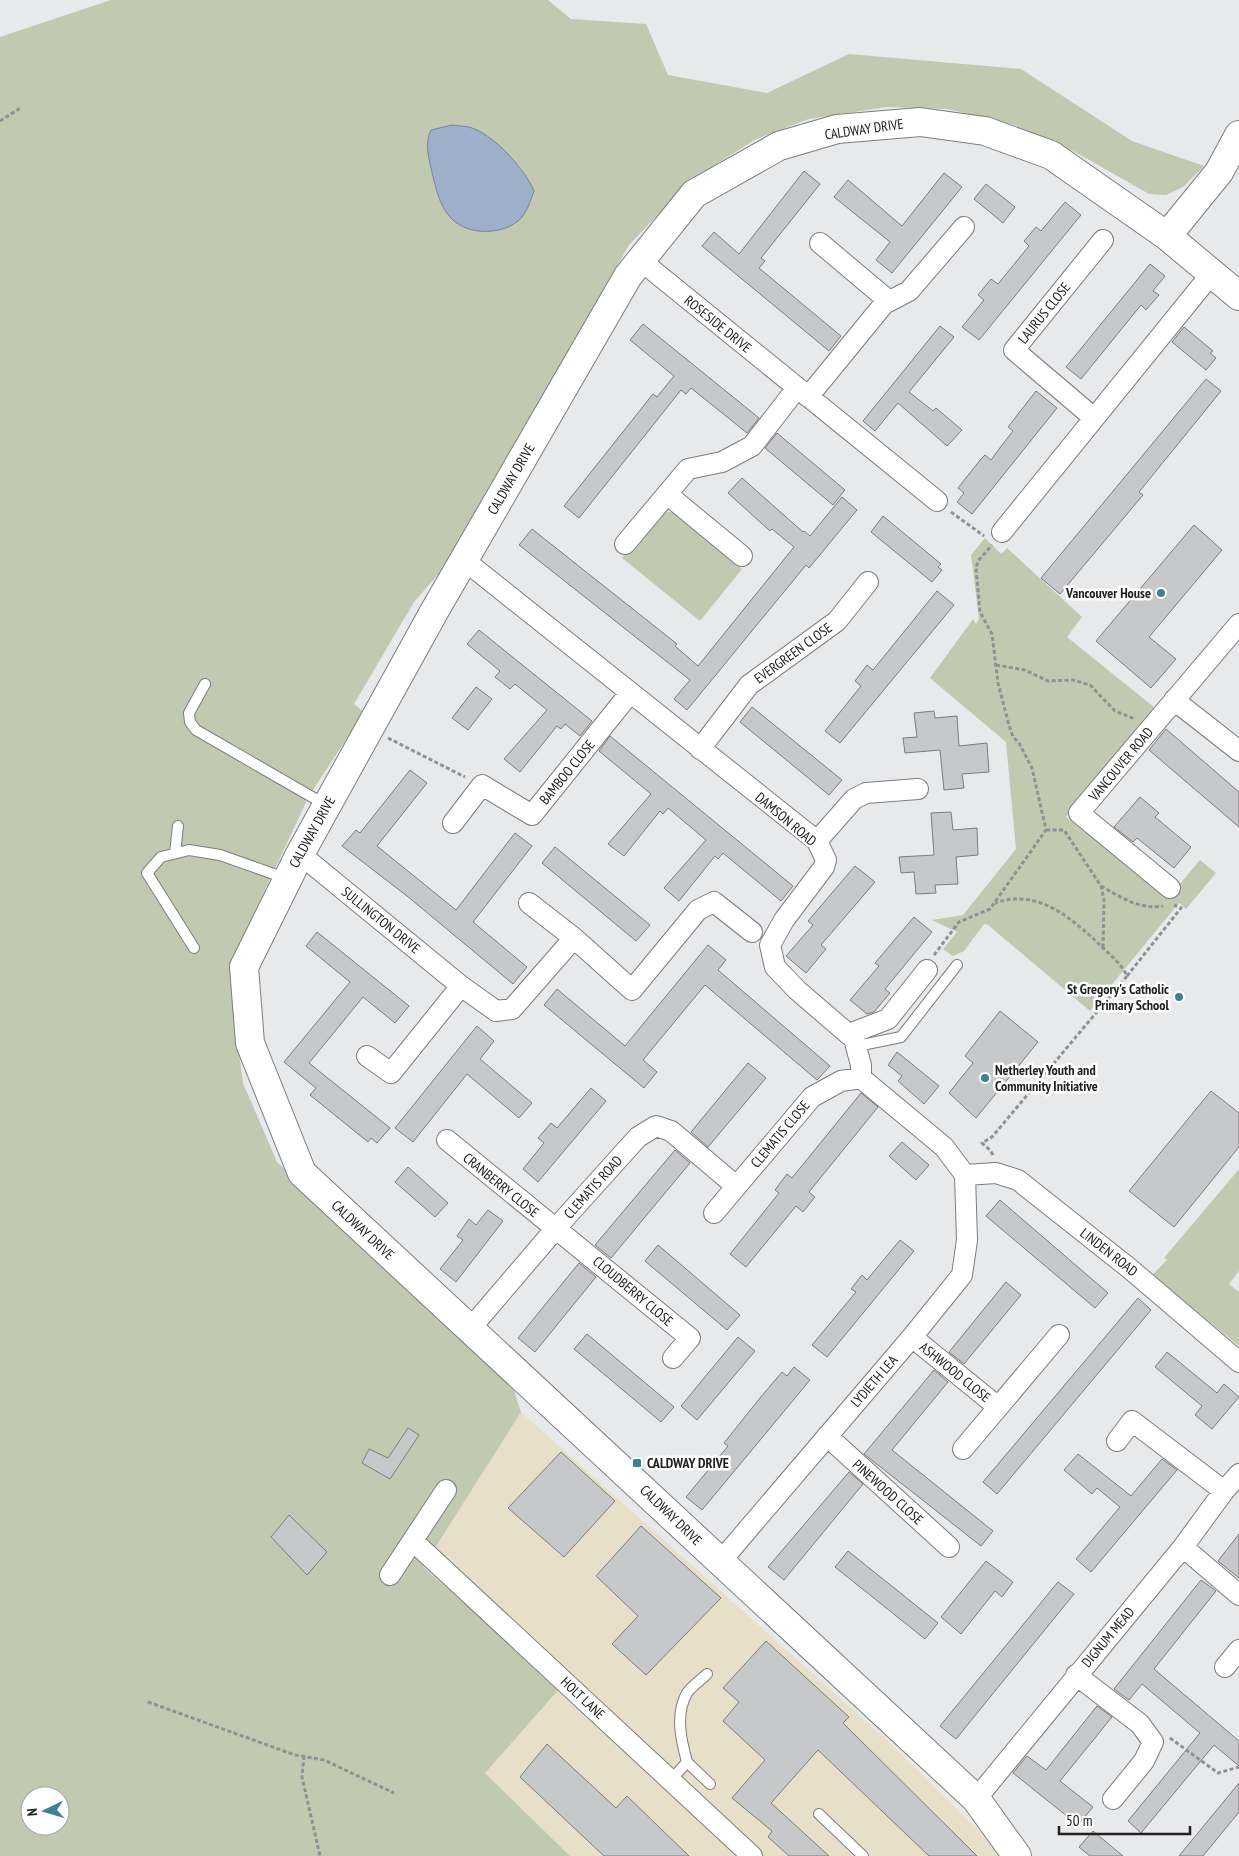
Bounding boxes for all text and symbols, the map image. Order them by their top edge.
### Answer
street label: CALDWAY DRIVE [823,115,905,143]
street label: LAURUS CLOSE [1014,279,1074,347]
street label: ROSESIDE DRIVE [681,291,755,357]
street label: CALDWAY DRIVE [483,440,539,518]
place label: Vancouver House [1065,584,1151,602]
marker: Vancouver House [1155,587,1167,599]
street label: EVERGREEN CLOSE [750,619,836,687]
street label: VANCOUVER ROAD [1084,723,1157,805]
street label: BAMBOO CLOSE [535,736,599,808]
street label: DAMSON ROAD [752,788,820,850]
street label: CALDWAY DRIVE [285,793,339,871]
street label: SULLINGTON DRIVE [338,883,424,957]
place label: St Gregory's Catholic Primary School [1067,980,1170,1014]
marker: St Gregory's Catholic Primary School [1173,991,1185,1003]
place label: Netherley Youth and Community Initiative [995,1061,1098,1095]
marker: Netherley Youth and Community Initiative [979,1072,991,1084]
street label: CLEMATIS CLOSE [747,1097,813,1171]
street label: CRANBERRY CLOSE [459,1149,543,1221]
street label: CLEMATIS ROAD [560,1152,626,1222]
street label: CALDWAY DRIVE [328,1196,398,1264]
street label: LINDEN ROAD [1077,1224,1141,1280]
street label: CLOUDBERRY CLOSE [589,1252,677,1330]
street label: ASHWOOD CLOSE [916,1338,994,1406]
street label: LYDIETH LEA [847,1351,902,1411]
place label: CALDWAY DRIVE [647,1454,729,1472]
street label: PINEWOOD CLOSE [849,1456,927,1528]
marker: CALDWAY DRIVE [631,1457,643,1469]
street label: CALDWAY DRIVE [636,1481,706,1549]
street label: DIGNUM MEAD [1078,1603,1138,1671]
street label: HOLT LANE [557,1673,609,1723]
north arrow [20,1786,70,1836]
scale bar [1059,1804,1190,1836]
text: N [23,1808,41,1817]
text: 50 m [1066,1811,1092,1830]

